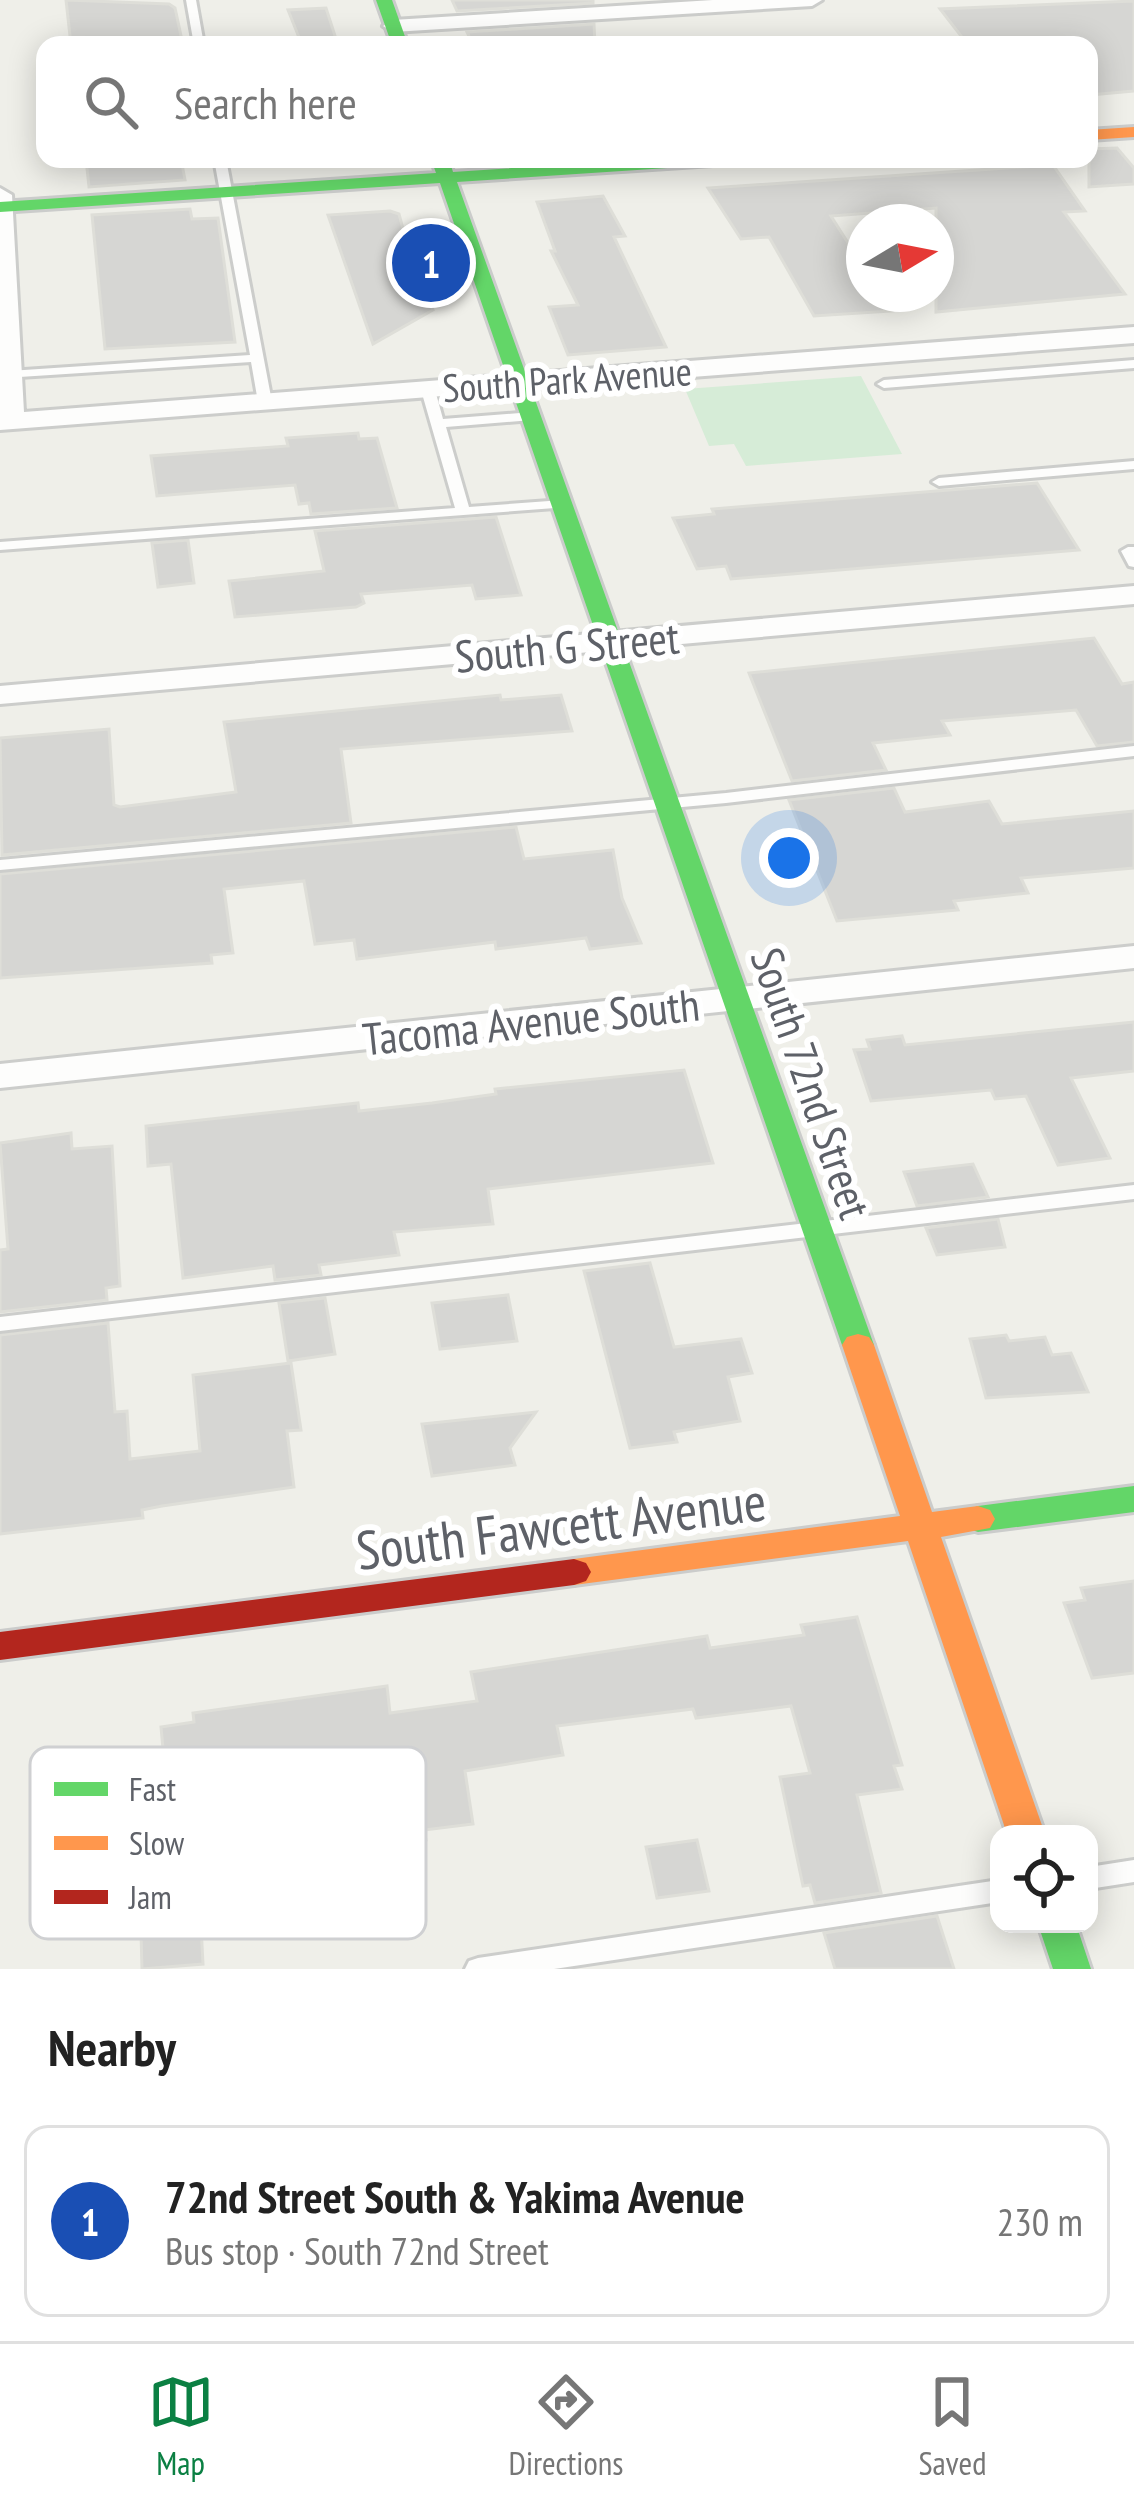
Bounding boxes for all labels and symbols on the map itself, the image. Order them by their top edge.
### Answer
north arrow [846,204,954,312]
pin: 1 [392,218,470,308]
street label: South Park Avenue [441,345,693,413]
street label: South G Street [453,607,682,685]
your location [759,828,819,888]
street label: South 72nd Street [739,940,886,1227]
street label: Tacoma Avenue South [360,974,702,1068]
street label: South Fawcett Avenue [352,1465,770,1585]
legend [30,1747,426,1939]
text: Fast [129,1767,176,1810]
text: Slow [129,1821,185,1864]
text: Jam [128,1875,172,1918]

